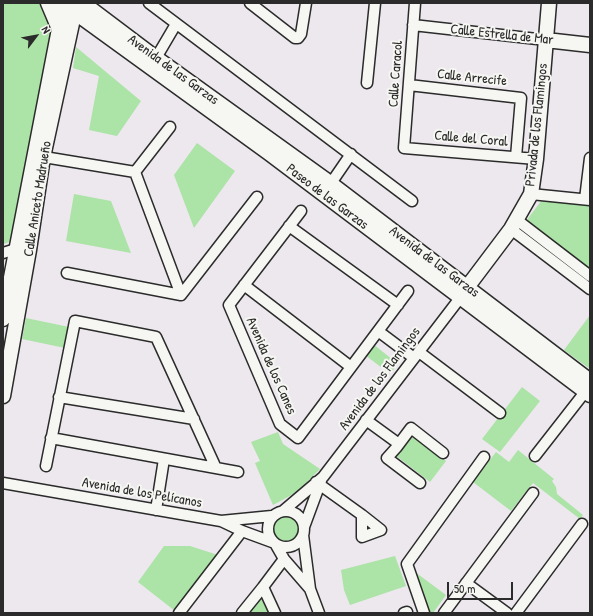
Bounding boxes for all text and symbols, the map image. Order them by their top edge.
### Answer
north arrow [16,16,56,56]
street label: Calle Estrella de Mar [450,21,554,49]
text: N [39,23,54,36]
street label: Avenida de las Garzas [124,31,222,109]
street label: Calle Caracol [385,40,407,108]
street label: Privada de los Flamingos [522,63,552,187]
street label: Calle Arrecife [436,66,508,90]
street label: Calle del Coral [433,127,509,151]
street label: Calle Aniceto Madrueño [21,140,55,258]
street label: Paseo de las Garzas [283,161,371,233]
street label: Avenida de las Garzas [386,223,482,301]
street label: Avenida de los Canes [242,315,300,417]
street label: Avenida de los Flamingos [336,324,424,434]
street label: Avenida de los Pelícanos [81,474,203,512]
scale bar [449,574,515,600]
text: 50 m [454,580,475,597]

